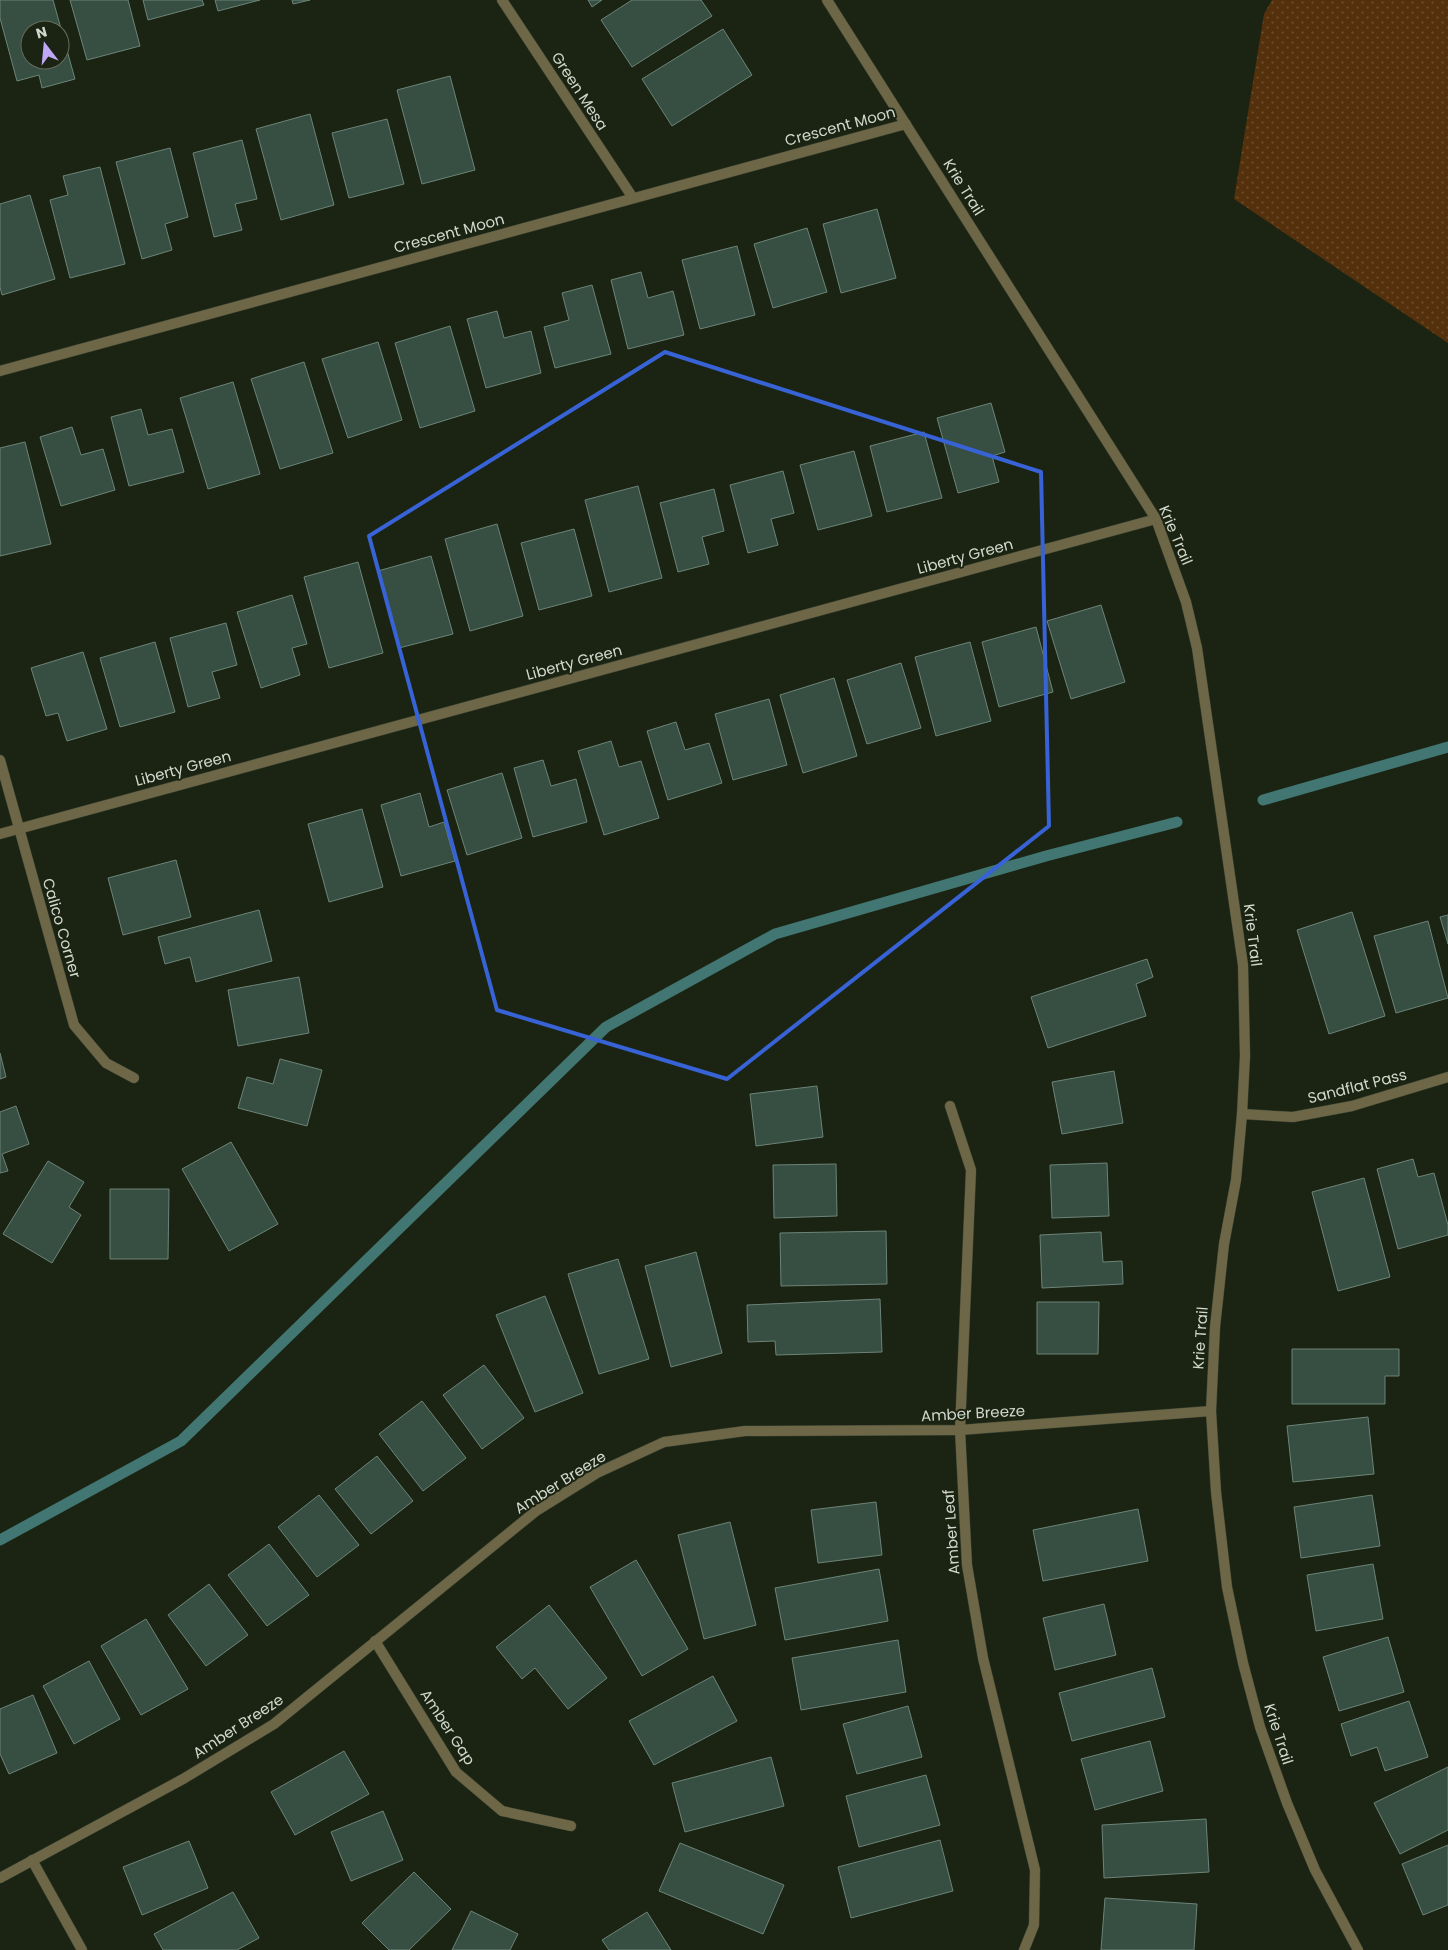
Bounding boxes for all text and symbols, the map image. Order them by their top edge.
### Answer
north arrow [20,20,70,70]
text: N [34,21,49,44]
street label: Green Mesa [547,48,613,134]
street label: Crescent Moon [782,101,898,151]
street label: Krie Trail [938,155,990,219]
street label: Crescent Moon [391,208,507,258]
street label: Krie Trail [1154,502,1198,568]
street label: Liberty Green [915,533,1015,579]
street label: Liberty Green [524,639,624,685]
street label: Liberty Green [133,745,233,791]
street label: Calico Corner [38,876,86,981]
street label: Krie Trail [1239,903,1267,967]
street label: Sandflat Pass [1305,1064,1409,1108]
street label: Krie Trail [1187,1306,1213,1370]
street label: Amber Breeze [920,1400,1026,1426]
street label: Amber Breeze [510,1446,610,1518]
street label: Amber Leaf [938,1489,964,1575]
street label: Amber Gap [416,1685,480,1769]
street label: Amber Breeze [189,1689,287,1763]
street label: Krie Trail [1259,1701,1299,1767]

